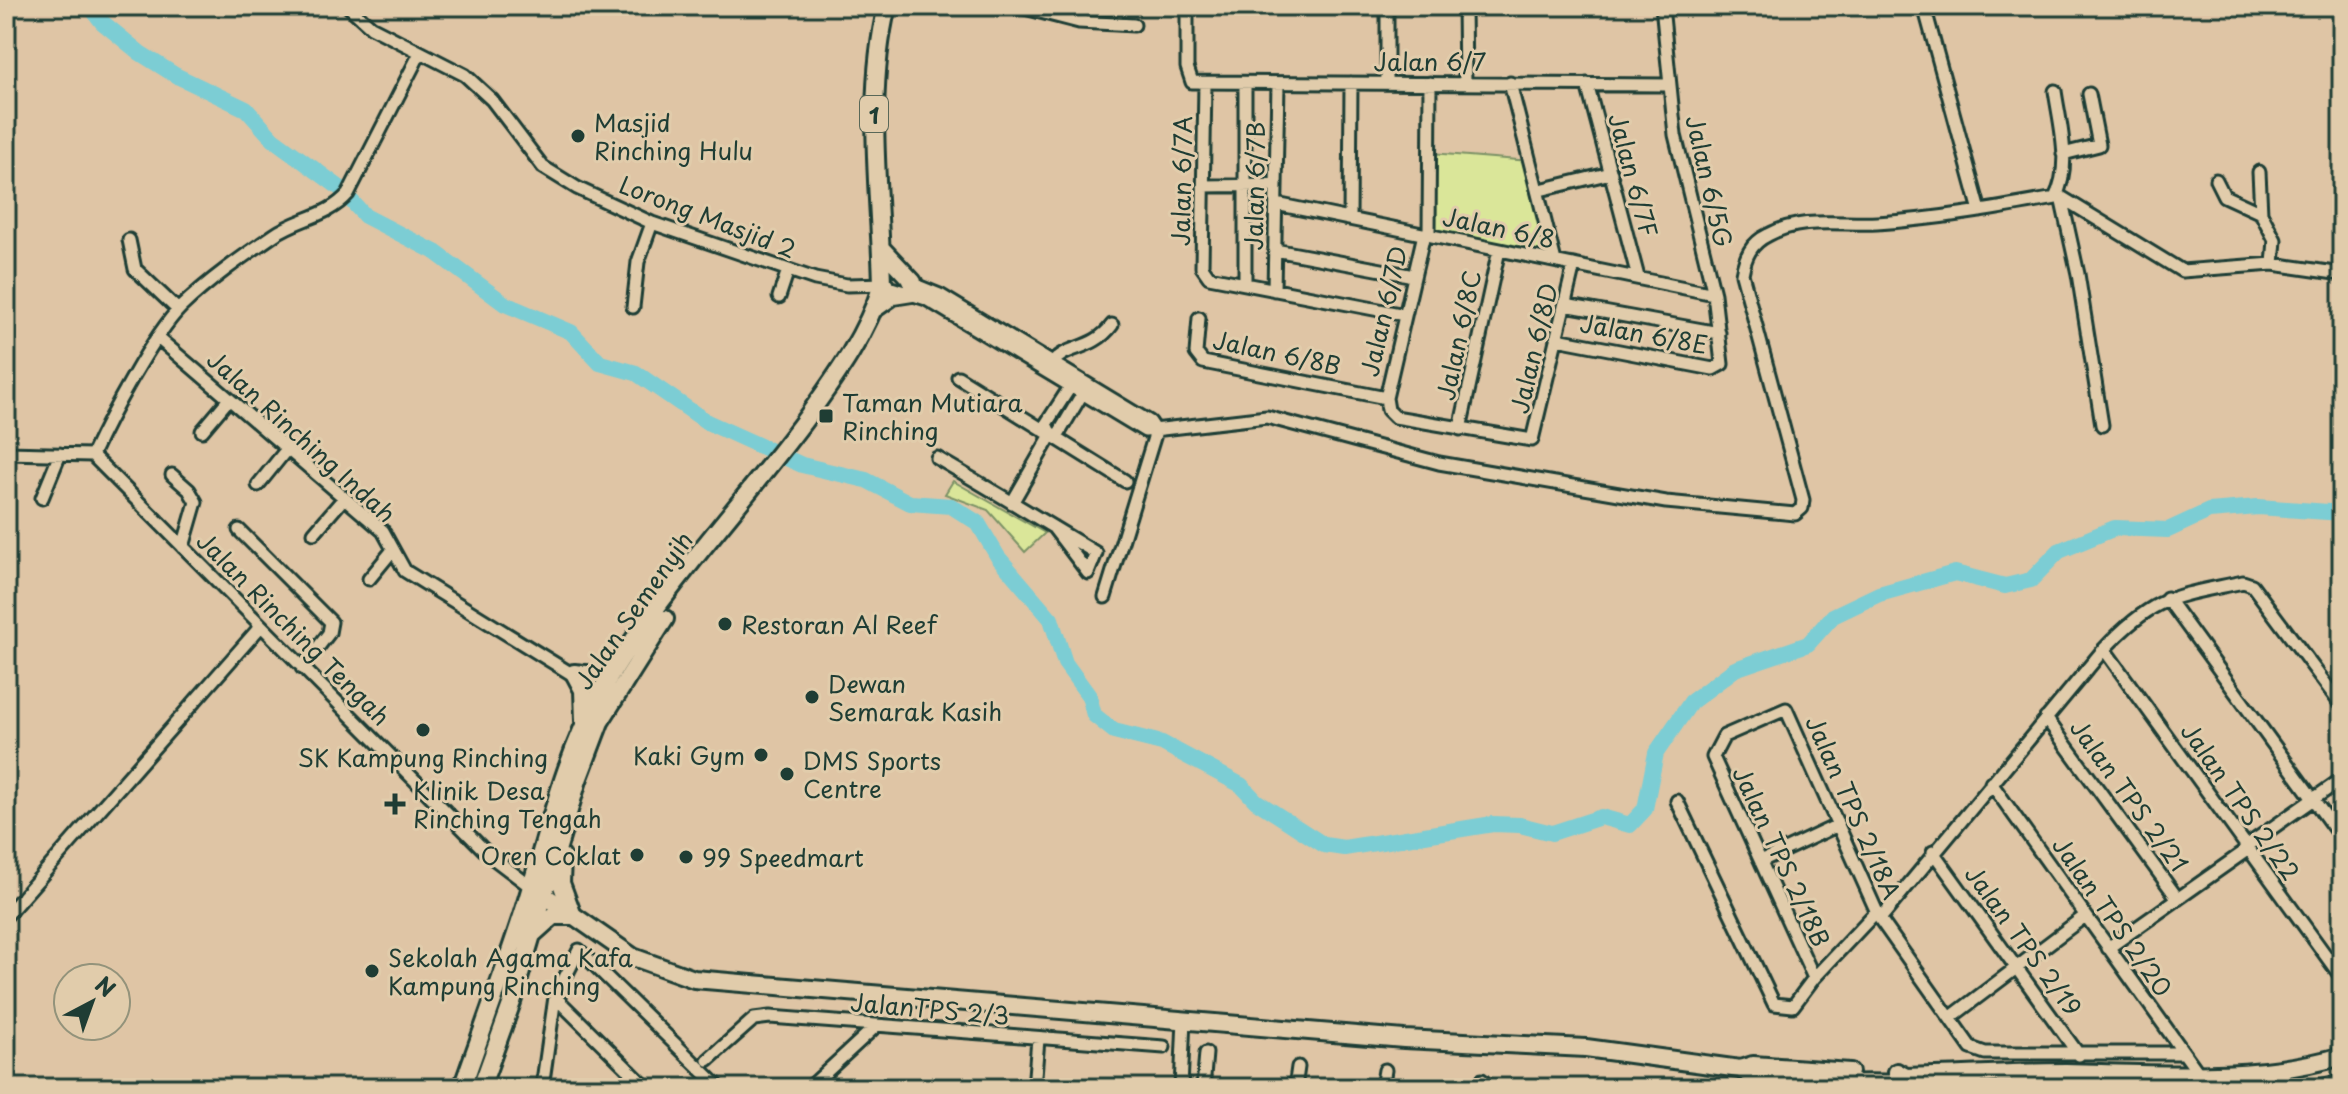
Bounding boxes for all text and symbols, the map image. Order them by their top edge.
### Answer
street label: Jalan 6/7 [1374,43,1487,79]
road number: 1 [860,96,888,132]
place label: Masjid Rinching Hulu [594,104,753,168]
street label: Jalan 6/7F [1600,109,1668,241]
street label: Jalan 6/5G [1677,112,1743,250]
street label: Jalan 6/7A [1162,116,1200,246]
street label: Jalan 6/7B [1235,121,1273,251]
marker: Masjid Rinching Hulu [569,127,587,145]
street label: Lorong Masjid 2 [614,166,802,266]
street label: Jalan 6/8 [1440,198,1558,256]
street label: Jalan 6/7D [1350,242,1416,380]
street label: Jalan 6/8C [1427,267,1489,403]
street label: Jalan 6/8D [1501,279,1565,417]
street label: Jalan 6/8E [1577,304,1711,362]
street label: Jalan 6/8B [1210,321,1344,383]
street label: Jalan Rinching Indah [200,341,404,531]
place label: Taman Mutiara Rinching [842,384,1023,448]
marker: Taman Mutiara Rinching [817,407,835,425]
street label: Jalan Rinching Tengah [189,523,399,733]
street label: Jalan Semenyih [565,524,701,696]
place label: Restoran Al Reef [741,606,939,642]
marker: Restoran Al Reef [716,615,734,633]
place label: Dewan Semarak Kasih [828,665,1002,729]
marker: Dewan Semarak Kasih [803,688,821,706]
street label: Jalan TPS 2/18A [1797,709,1911,905]
street label: Jalan TPS 2/21 [2062,711,2198,879]
street label: Jalan TPS 2/22 [2173,715,2309,887]
marker: SK Kampung Rinching [414,721,432,739]
place label: Kaki Gym [633,737,745,773]
place label: SK Kampung Rinching [298,739,548,775]
place label: DMS Sports Centre [803,742,941,806]
marker: Kaki Gym [752,746,770,764]
street label: Jalan TPS 2/18B [1724,760,1840,952]
marker: DMS Sports Centre [778,765,796,783]
place label: Klinik Desa Rinching Tengah [413,772,602,836]
marker: Klinik Desa Rinching Tengah [384,793,406,815]
street label: Jalan TPS 2/20 [2044,829,2182,1003]
place label: Oren Coklat [480,837,621,873]
place label: 99 Speedmart [702,839,864,875]
marker: Oren Coklat [628,846,646,864]
marker: 99 Speedmart [677,848,695,866]
street label: Jalan TPS 2/19 [1957,857,2091,1023]
place label: Sekolah Agama Kafa Kampung Rinching [388,939,633,1003]
north arrow [52,962,132,1042]
marker: Sekolah Agama Kafa Kampung Rinching [363,962,381,980]
text: N [89,968,124,1004]
street label: JalanTPS 2/3 [849,983,1011,1033]

